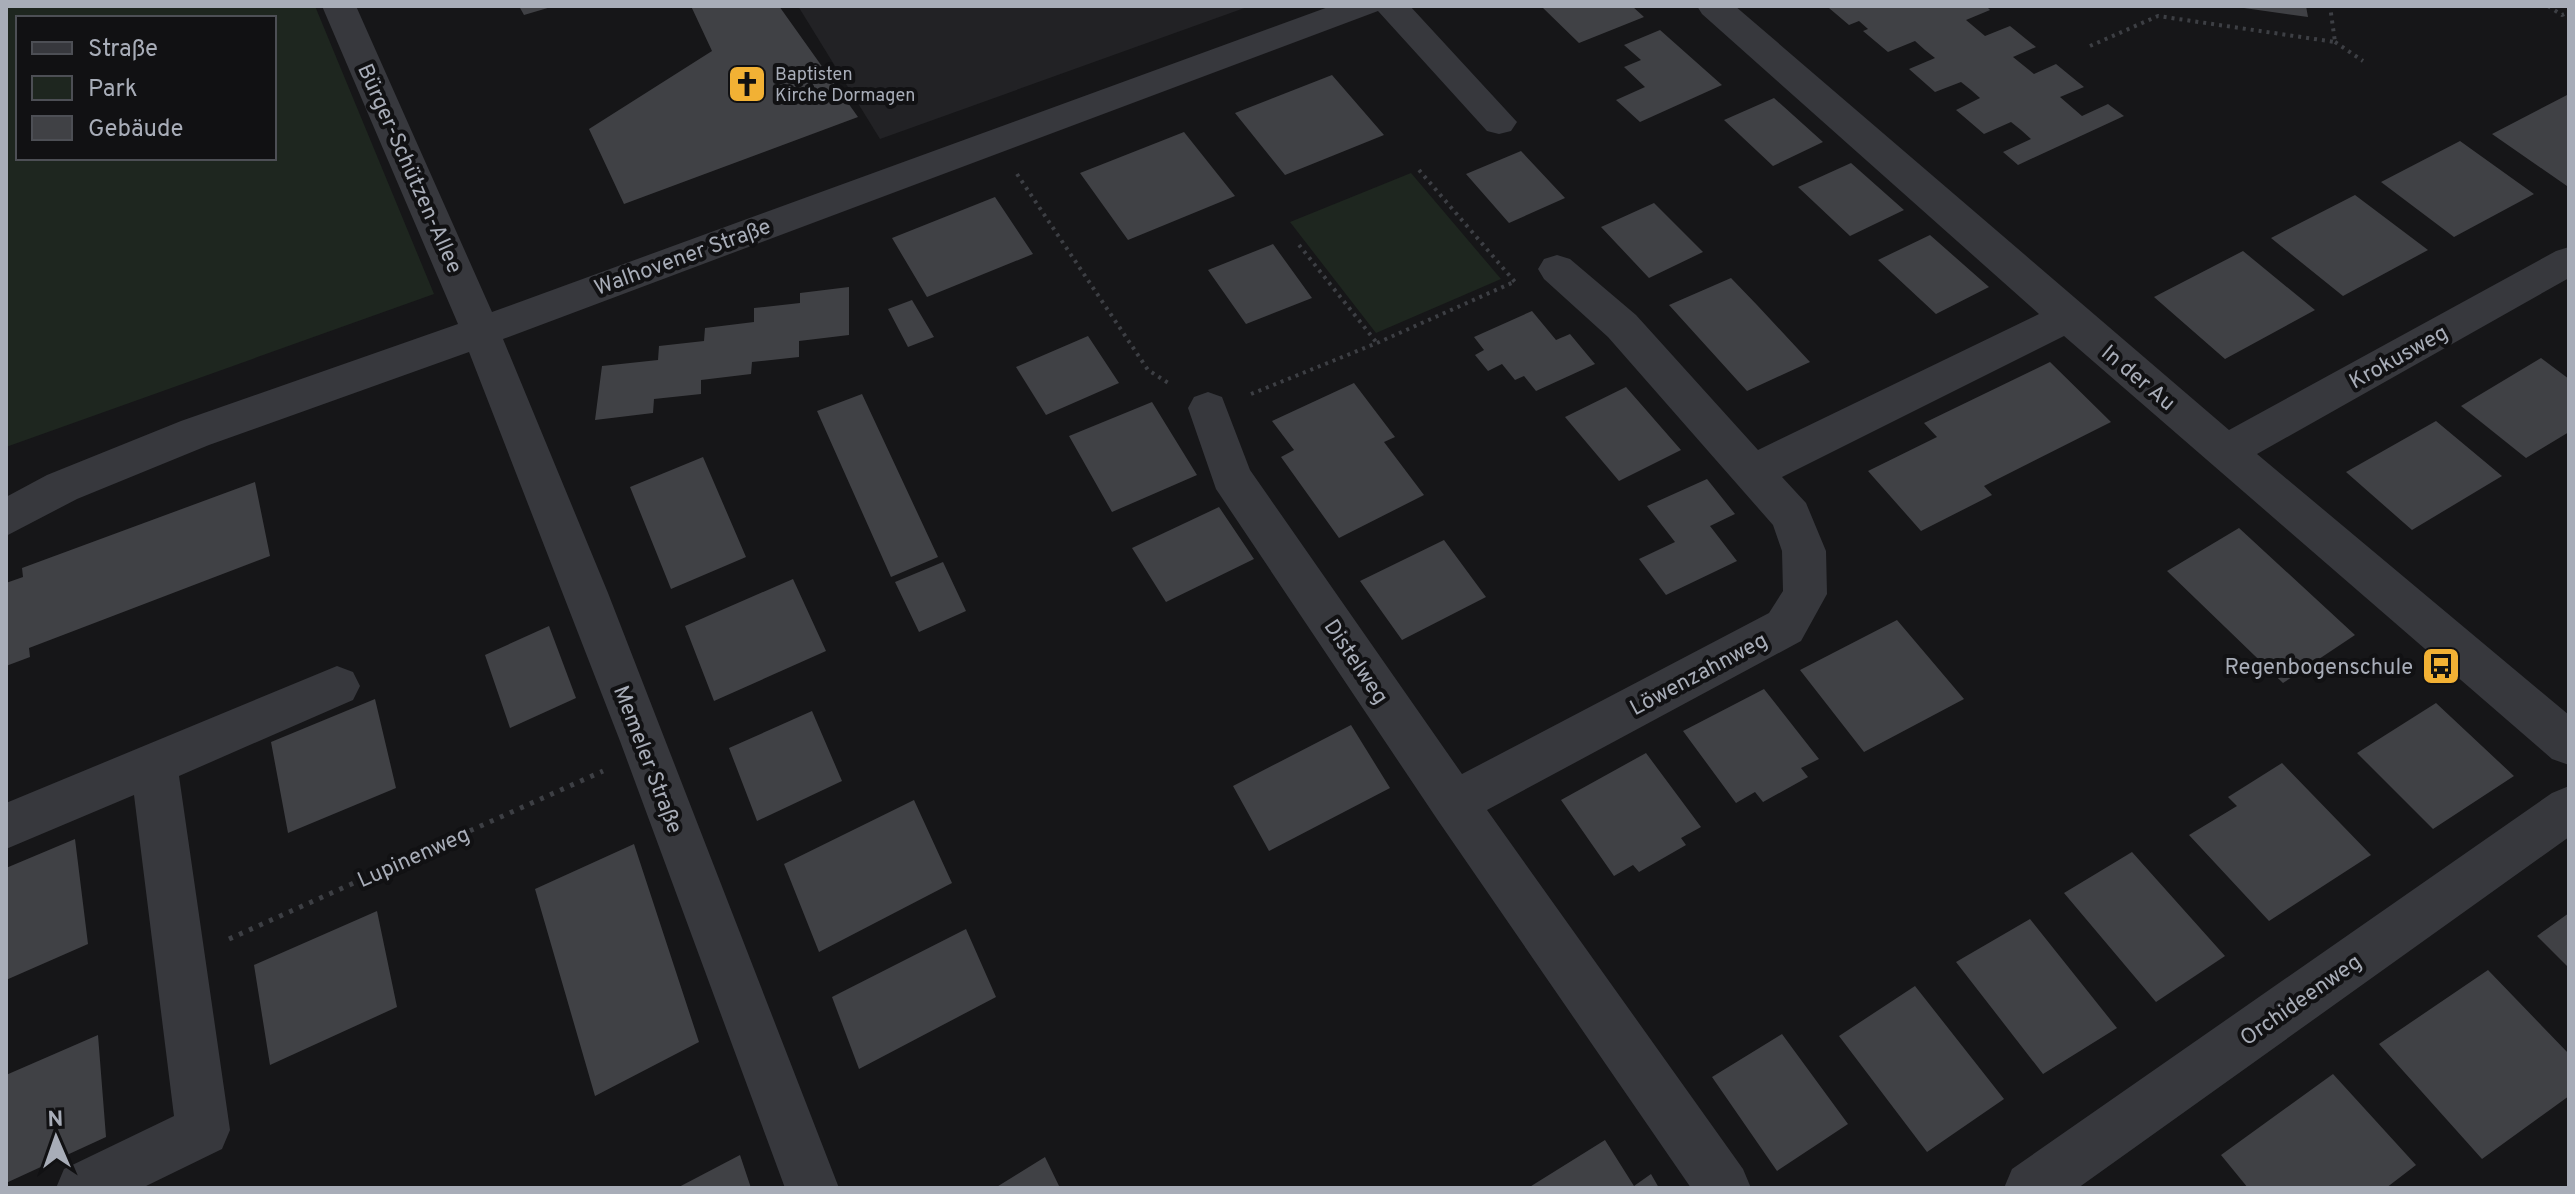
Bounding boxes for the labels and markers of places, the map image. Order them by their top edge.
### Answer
church icon: Baptisten Kirche Dormagen [726,63,768,105]
place label: Baptisten Kirche Dormagen [775,64,915,108]
bus stop icon: Regenbogenschule [2420,645,2462,687]
place label: Regenbogenschule [2224,655,2413,682]

